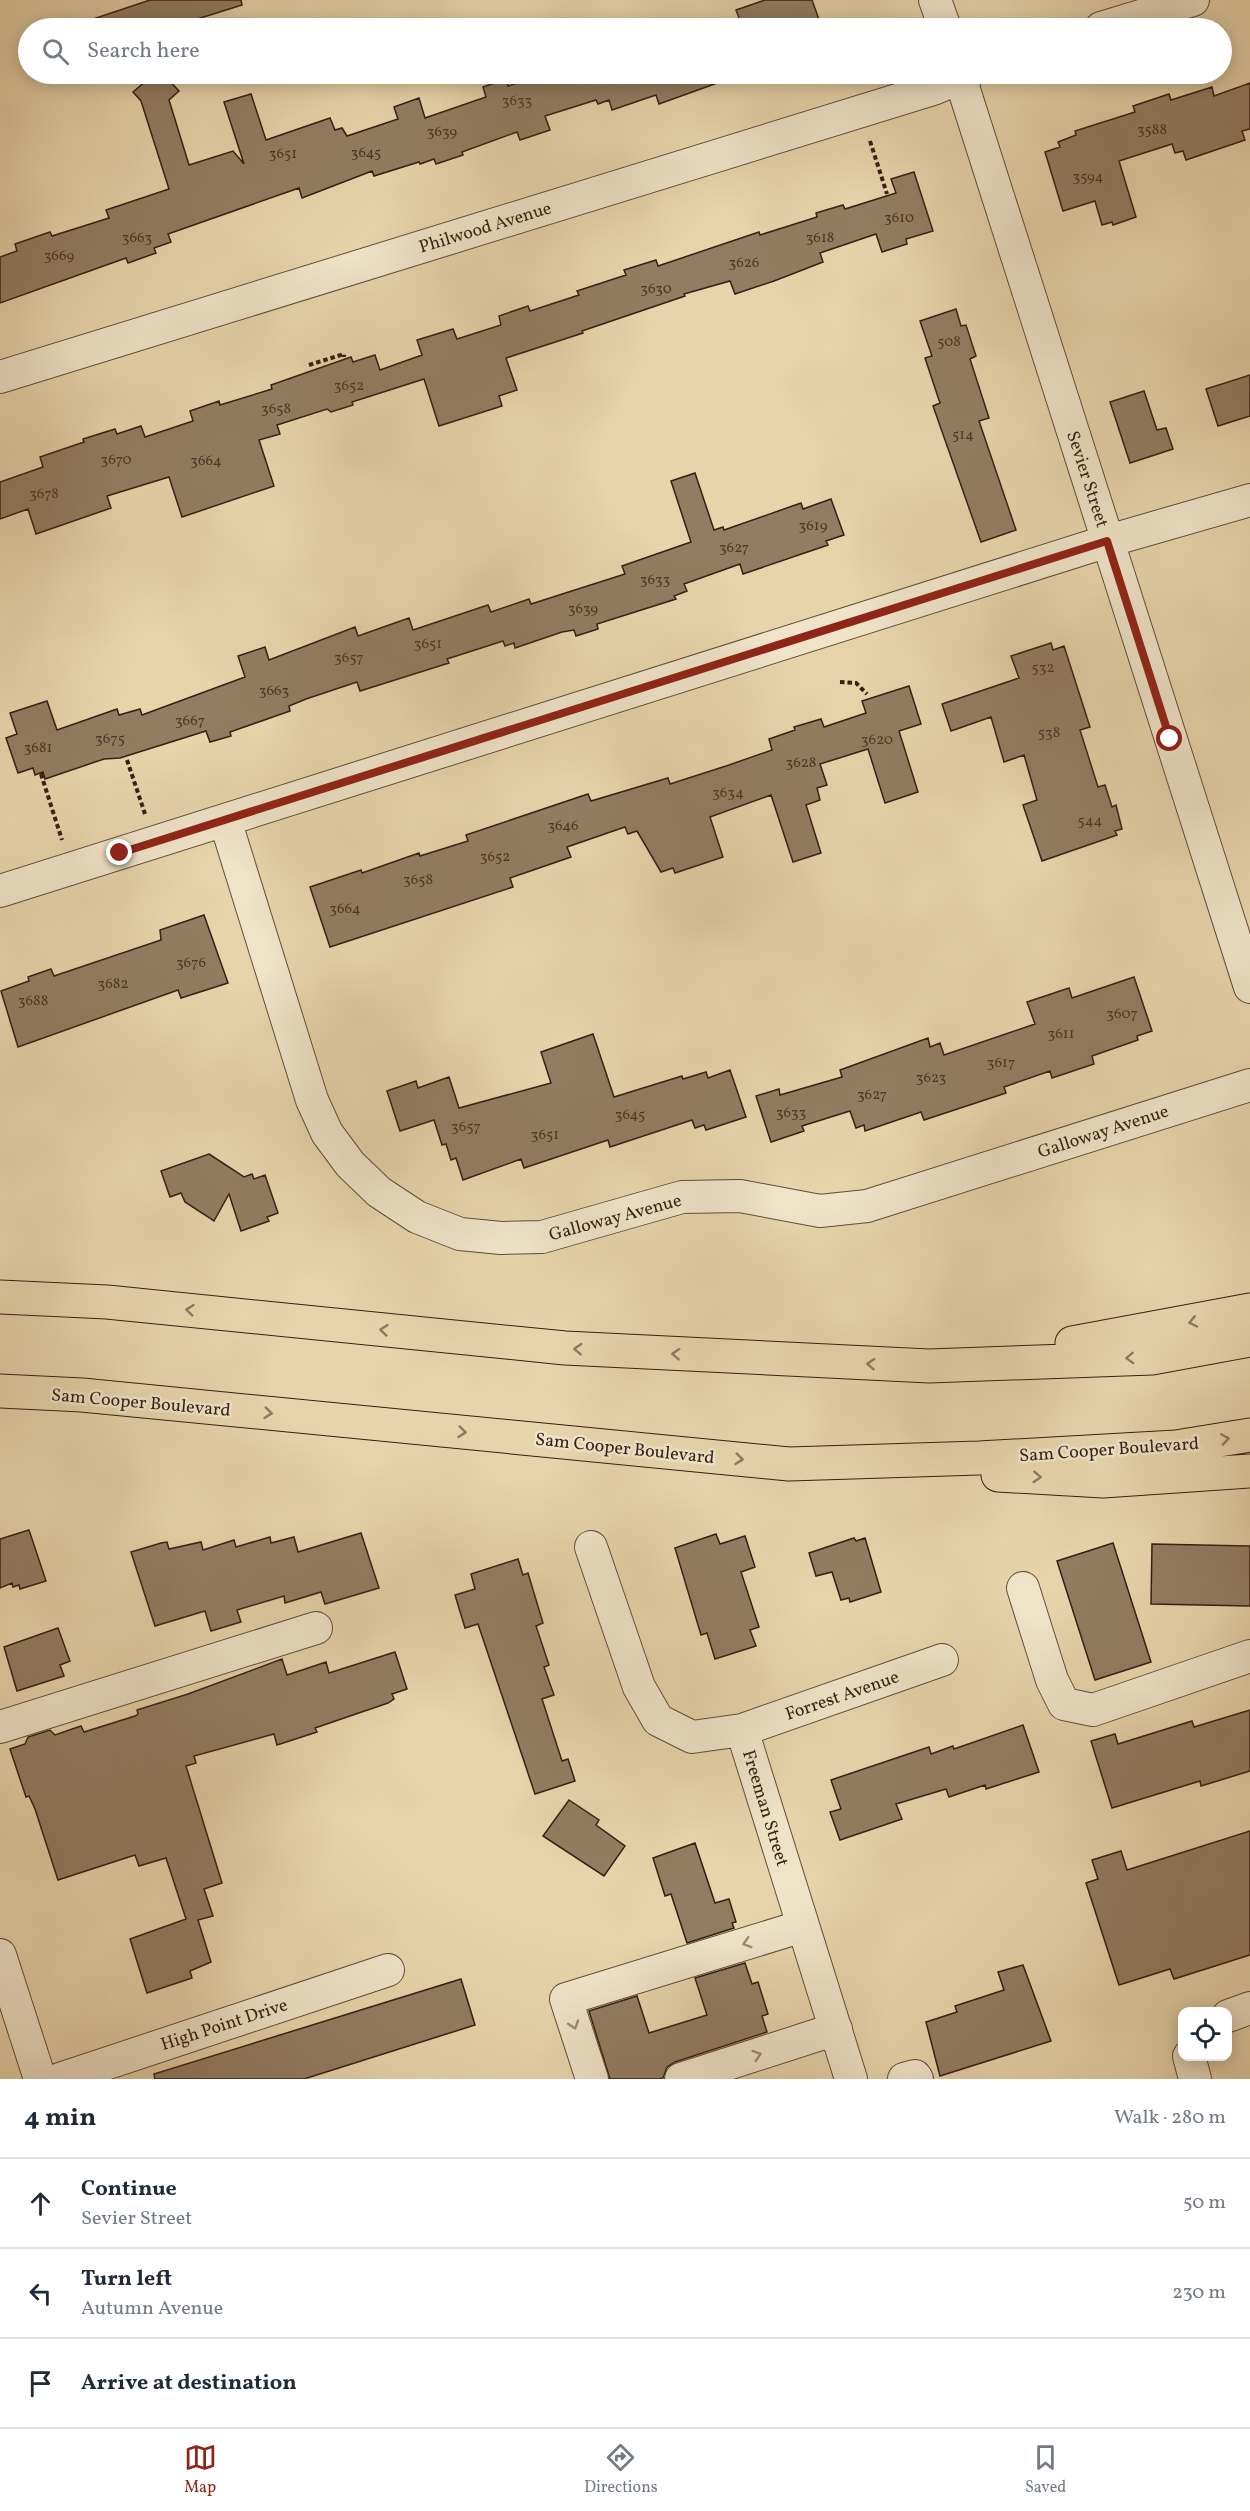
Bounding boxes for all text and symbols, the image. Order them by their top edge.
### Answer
search box [18,18,1232,84]
icon: search [39,35,72,68]
text: Search here [87,36,200,67]
house number: 3633 [502,91,532,112]
house number: 3588 [1137,120,1167,141]
house number: 3639 [427,122,457,143]
house number: 3645 [351,143,381,164]
house number: 3651 [269,144,297,165]
house number: 3594 [1073,167,1104,188]
street label: Philwood Avenue [416,196,555,260]
house number: 3610 [884,208,914,229]
house number: 3663 [122,228,152,249]
house number: 3618 [806,228,834,249]
house number: 3669 [44,246,75,267]
house number: 3626 [729,253,759,274]
house number: 3630 [640,279,672,300]
house number: 508 [937,332,961,353]
house number: 3652 [334,376,364,397]
house number: 3658 [261,399,291,420]
house number: 514 [952,425,974,446]
street label: Sevier Street [1059,428,1114,531]
house number: 3670 [101,450,131,471]
house number: 3664 [190,451,222,472]
house number: 3678 [29,484,59,505]
house number: 3619 [799,516,828,537]
house number: 3627 [719,538,749,559]
house number: 3633 [640,570,670,591]
house number: 3639 [568,599,598,620]
house number: 3651 [414,634,442,655]
house number: 3657 [334,648,364,669]
house number: 532 [1032,658,1054,679]
house number: 3663 [259,681,289,702]
house number: 3667 [175,711,205,732]
house number: 538 [1038,723,1060,744]
route start [1156,725,1182,751]
house number: 3675 [95,729,125,750]
house number: 3620 [861,730,893,751]
house number: 3681 [24,738,52,759]
house number: 3628 [786,753,816,774]
house number: 3634 [712,783,744,804]
house number: 544 [1077,811,1103,832]
house number: 3646 [547,816,579,837]
route end [106,839,132,865]
house number: 3652 [480,847,510,868]
house number: 3658 [403,870,433,891]
house number: 3664 [329,899,361,920]
house number: 3676 [176,953,206,974]
house number: 3682 [98,974,128,995]
house number: 3688 [18,991,48,1012]
house number: 3607 [1106,1004,1138,1025]
house number: 3611 [1048,1024,1074,1045]
house number: 3617 [987,1053,1015,1074]
house number: 3623 [916,1068,946,1089]
house number: 3627 [857,1085,887,1106]
street label: Galloway Avenue [1035,1099,1172,1165]
house number: 3633 [776,1103,806,1124]
house number: 3645 [615,1105,645,1126]
house number: 3657 [451,1117,481,1138]
house number: 3651 [531,1125,559,1146]
street label: Galloway Avenue [546,1189,684,1248]
one-way arrow [185,1304,194,1317]
one-way arrow [1188,1314,1198,1327]
one-way arrow [379,1324,388,1337]
one-way arrow [573,1343,582,1356]
one-way arrow [671,1347,680,1360]
one-way arrow [1126,1352,1135,1365]
one-way arrow [866,1357,875,1370]
street label: Sam Cooper Boulevard [50,1383,232,1424]
one-way arrow [263,1406,272,1419]
one-way arrow [457,1425,466,1438]
street label: Sam Cooper Boulevard [534,1428,716,1471]
street label: Sam Cooper Boulevard [1018,1432,1200,1469]
one-way arrow [1220,1433,1230,1446]
one-way arrow [735,1452,744,1465]
one-way arrow [1032,1471,1041,1484]
street label: Forrest Avenue [782,1665,903,1728]
street label: Freeman Street [735,1747,794,1870]
one-way arrow [742,1936,753,1948]
street label: High Point Drive [158,1993,291,2058]
map controls [1178,2007,1232,2061]
button: locate [1178,2007,1232,2061]
one-way arrow [567,2019,579,2030]
one-way arrow [751,2050,762,2062]
text: 4 min [24,2100,96,2136]
text: Walk · 280 m [1114,2104,1226,2132]
text: Continue [81,2174,177,2205]
icon: ahead [24,2187,57,2220]
text: 50 m [1183,2189,1226,2217]
text: Sevier Street [81,2205,192,2233]
text: Turn left [81,2264,172,2295]
icon: left [24,2277,57,2310]
text: 230 m [1172,2279,1226,2307]
text: Autumn Avenue [81,2295,223,2323]
icon: arrive [24,2367,57,2400]
text: Arrive at destination [81,2368,297,2399]
tab: Map [184,2441,217,2499]
tab: Directions [584,2441,658,2499]
tab: Saved [1025,2441,1066,2499]

